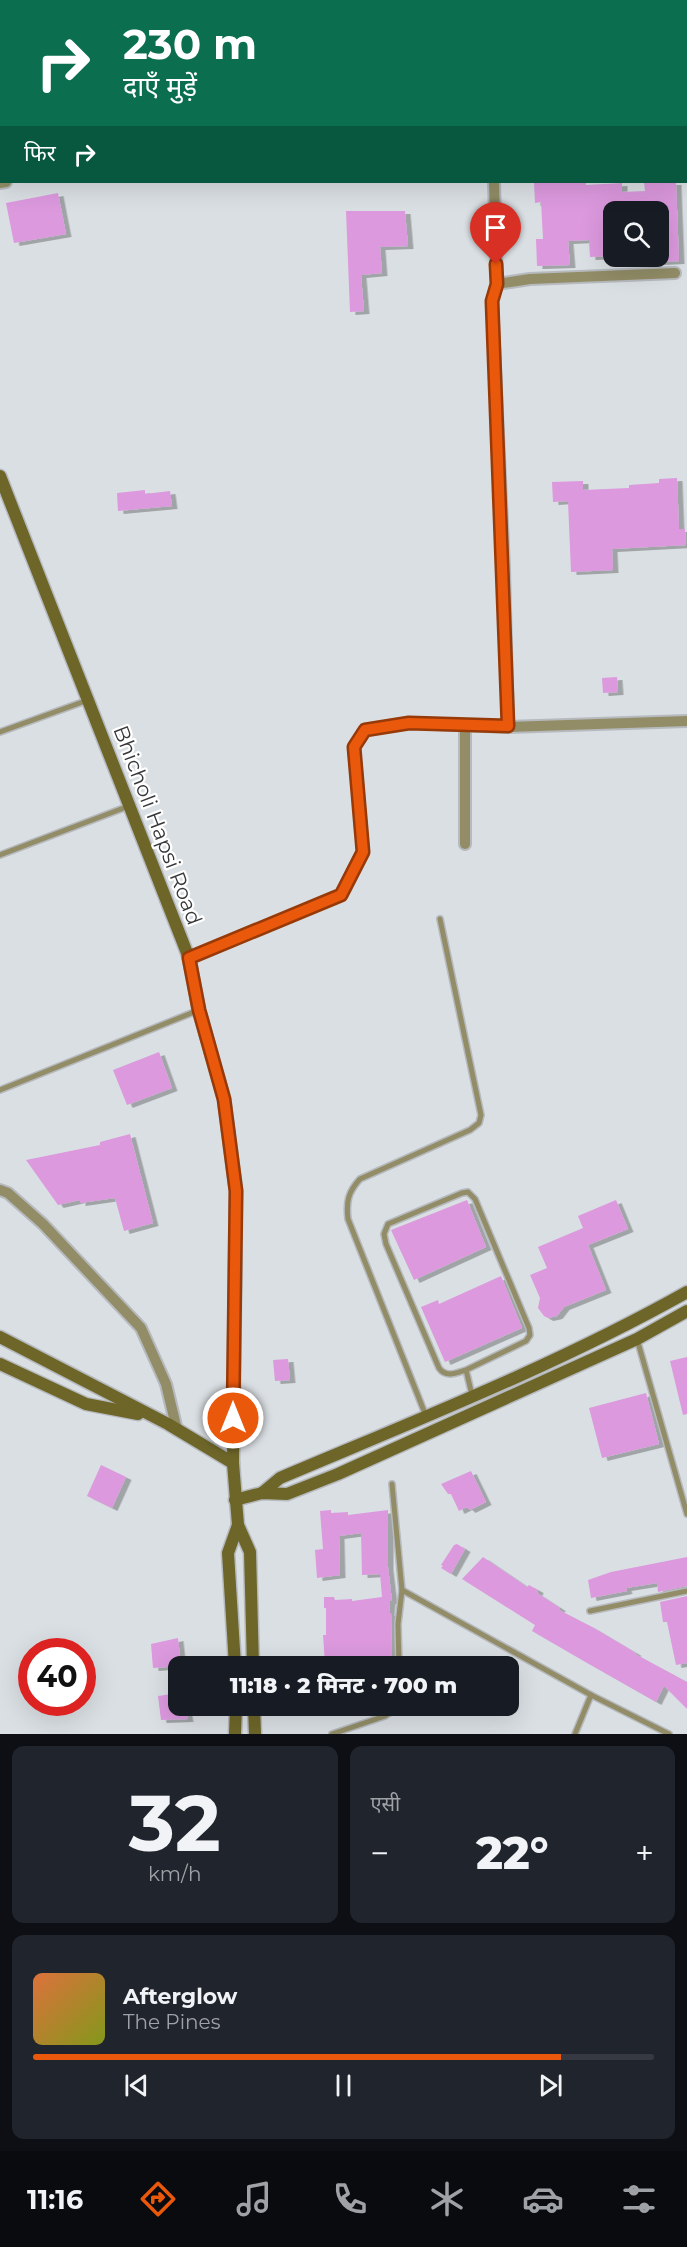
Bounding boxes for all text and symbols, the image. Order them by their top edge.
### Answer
text: 230 m [123,18,257,70]
icon: right [24,24,102,102]
text: दाएँ मुड़ें [123,70,197,103]
icon: right [68,138,101,171]
text: फिर [24,140,56,167]
map controls [603,201,669,267]
button: search [603,201,669,267]
pin [470,202,521,264]
icon: arrive [479,211,512,244]
street label: Bhicholi Hapsi Road [108,722,208,928]
position arrow [201,1386,265,1450]
speed limit sign: 40 [18,1638,96,1716]
text: 11:18 · 2 मिनट · 700 m [230,1672,457,1699]
text: 32 [129,1775,221,1871]
text: एसी [371,1792,400,1816]
text: 22° [476,1825,549,1880]
text: − [371,1833,389,1873]
text: + [635,1833,654,1873]
text: km/h [148,1862,201,1886]
text: Afterglow [123,1983,237,2010]
text: The Pines [123,2010,220,2034]
icon: previous [120,2069,153,2102]
icon: pause [327,2069,360,2102]
icon: next [534,2069,567,2102]
icon: directions [137,2178,179,2220]
icon: music [233,2178,275,2220]
icon: phone [329,2178,371,2220]
icon: climate [426,2178,468,2220]
icon: car [522,2178,564,2220]
icon: filters [618,2178,660,2220]
text: 11:16 [27,2183,83,2216]

